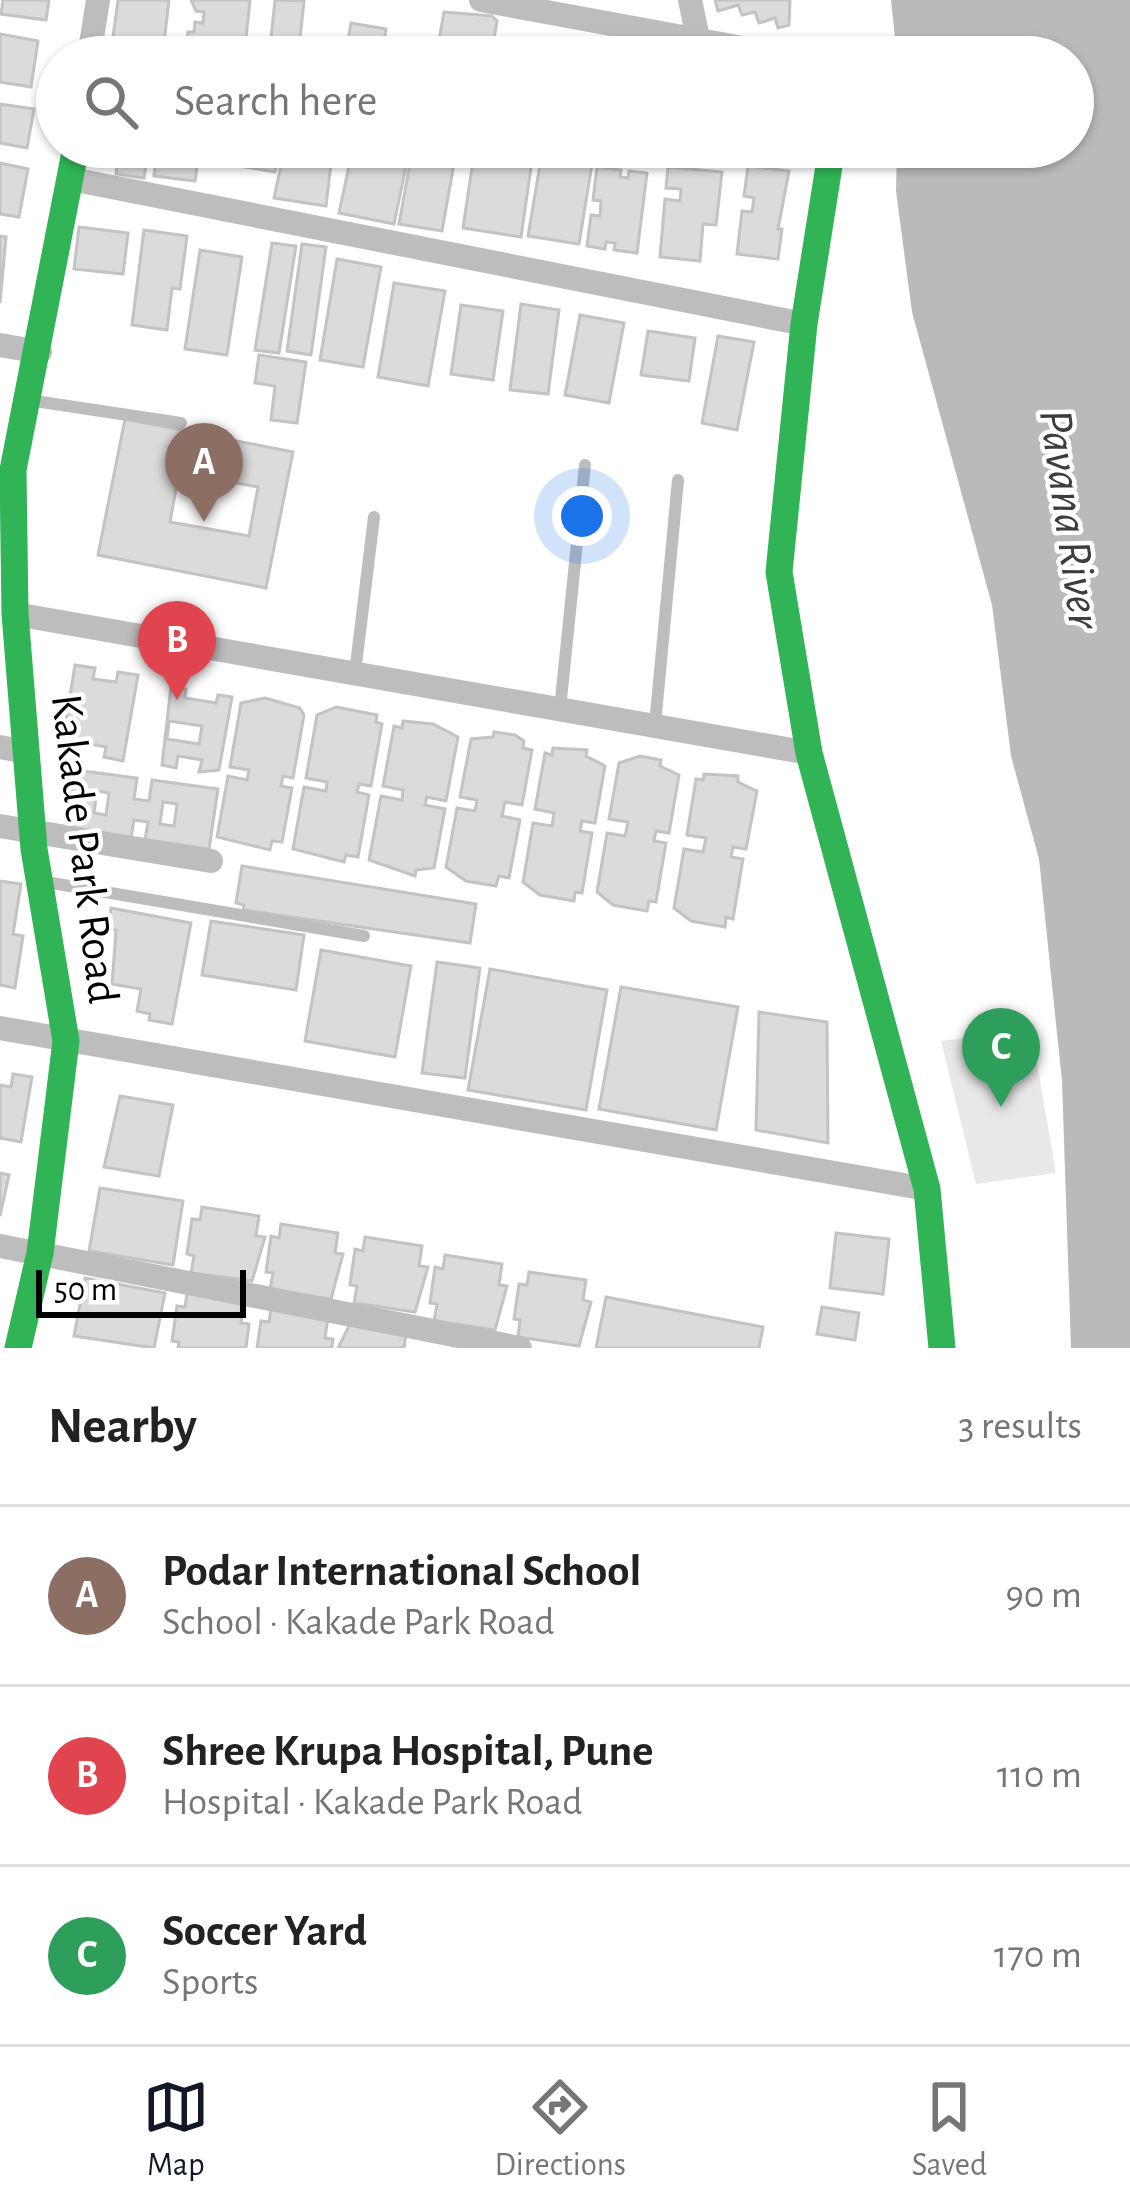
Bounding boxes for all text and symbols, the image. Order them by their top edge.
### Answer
search box [36,36,1094,168]
icon: search [78,69,144,135]
text: Search here [174,79,377,124]
water label: Pavana River [1030,406,1108,633]
pin: A [165,423,243,522]
your location [552,486,612,546]
pin: B [138,601,216,700]
street label: Kakade Park Road [43,692,125,1006]
pin: C [962,1008,1040,1107]
scale bar [36,1264,246,1317]
text: 50 m [54,1274,117,1307]
text: Nearby [48,1401,197,1452]
text: 3 results [958,1407,1082,1446]
text: Podar International School [162,1549,641,1594]
text: A [75,1576,99,1615]
text: 90 m [1005,1576,1082,1615]
text: School · Kakade Park Road [162,1603,555,1642]
text: Shree Krupa Hospital, Pune [162,1729,654,1774]
text: B [76,1756,98,1795]
text: 110 m [997,1756,1082,1795]
text: Hospital · Kakade Park Road [162,1783,583,1822]
text: Soccer Yard [162,1909,367,1954]
text: C [77,1936,97,1975]
text: 170 m [994,1936,1082,1975]
text: Sports [162,1963,259,2002]
tab: Map [143,2074,209,2186]
tab: Directions [494,2074,626,2186]
tab: Saved [912,2074,987,2186]

